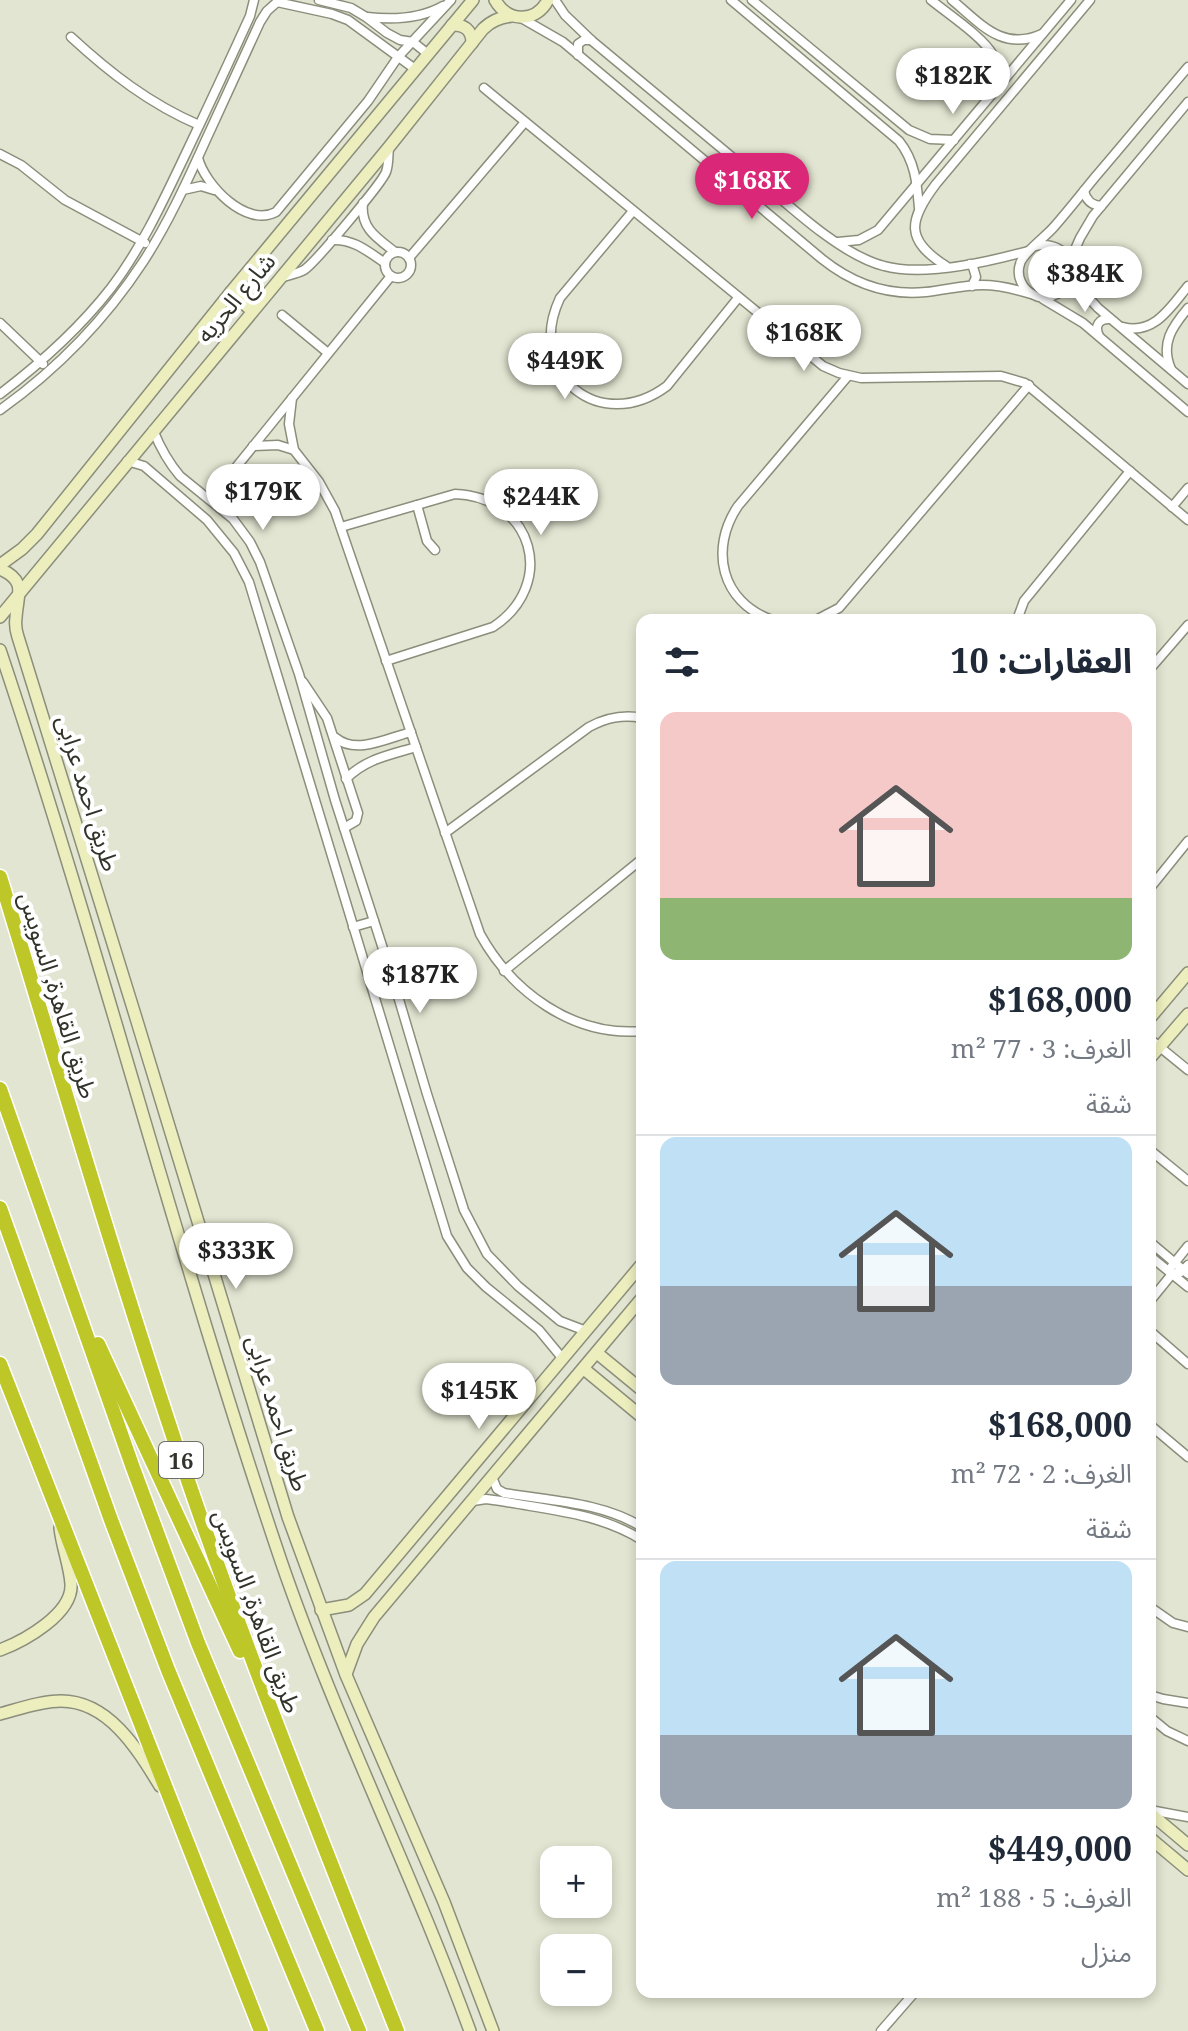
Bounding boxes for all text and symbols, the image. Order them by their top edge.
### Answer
pin: $182K [897,48,1009,116]
text: $182K [914,56,992,92]
pin: $168K [696,153,808,221]
text: $168K [713,161,791,197]
street label: شارع الحريه [188,245,284,350]
pin: $384K [1029,246,1141,314]
text: $384K [1046,254,1124,290]
pin: $168K [748,305,860,373]
text: $168K [765,313,843,349]
pin: $449K [509,333,621,401]
text: $449K [526,341,604,377]
pin: $179K [207,464,319,532]
pin: $244K [485,469,597,537]
text: $179K [224,472,302,508]
text: $244K [502,477,580,513]
text: العقارات: 10 [950,637,1132,683]
icon: filters [660,640,704,684]
street label: طريق احمد عرابى [50,711,128,875]
icon: home [824,764,968,908]
street label: طريق القاهرة, السويس [12,888,106,1102]
pin: $187K [364,947,476,1015]
text: $187K [381,955,459,991]
text: $168,000 [988,976,1132,1022]
text: الغرف: 3 · 77 m² [951,1030,1132,1066]
text: شقة [1086,1085,1132,1121]
icon: home [824,1189,968,1333]
pin: $333K [180,1223,292,1291]
text: $333K [197,1231,275,1267]
street label: طريق احمد عرابى [240,1331,318,1495]
pin: $145K [423,1363,535,1431]
text: $145K [440,1371,518,1407]
text: $168,000 [988,1401,1132,1447]
road number: 16 [159,1442,203,1478]
text: الغرف: 2 · 72 m² [951,1455,1132,1491]
street label: طريق القاهرة, السويس [206,1505,310,1717]
text: شقة [1086,1510,1132,1546]
icon: home [824,1613,968,1757]
text: $449,000 [988,1825,1132,1871]
map controls [540,1846,612,2006]
button: + [540,1846,612,1918]
text: الغرف: 5 · 188 m² [936,1879,1132,1915]
button: − [540,1934,612,2006]
text: منزل [1081,1934,1132,1970]

